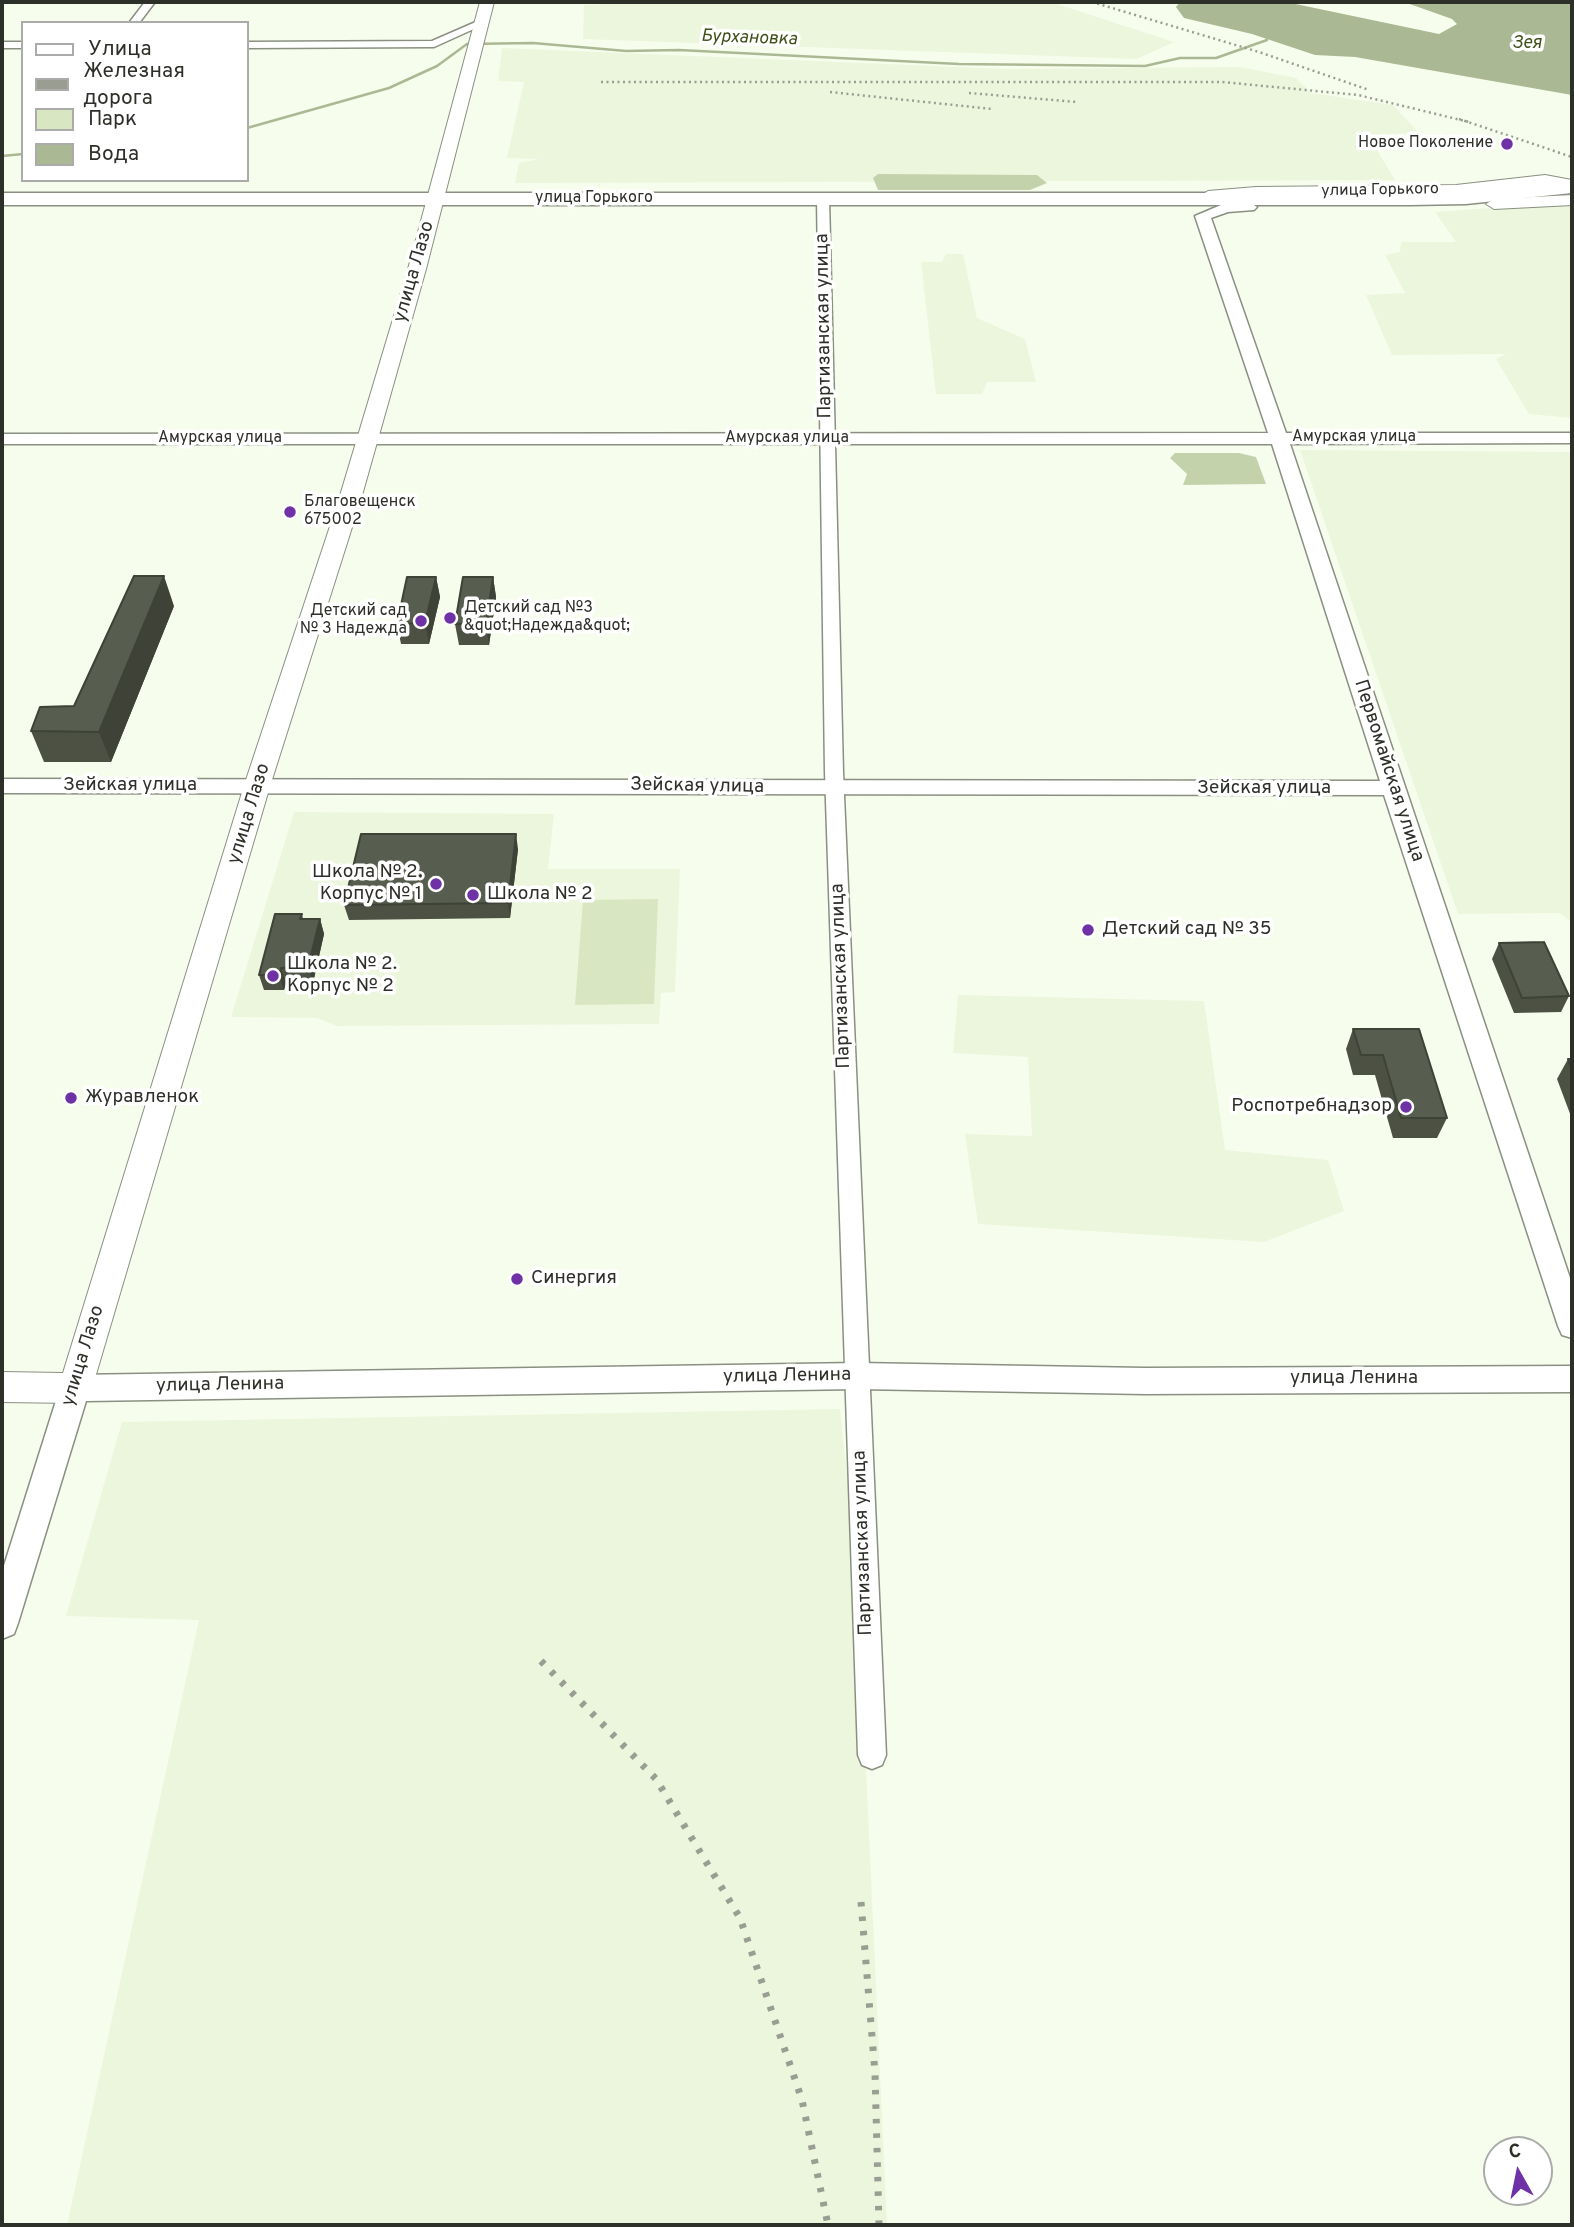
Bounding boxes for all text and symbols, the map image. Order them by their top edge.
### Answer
legend [21,21,248,182]
water label: Бурхановка [700,27,798,51]
water label: Зея [1512,33,1542,55]
text: Улица [88,36,152,63]
text: Железная дорога [83,58,185,112]
text: Парк [88,106,137,133]
place label: Новое Поколение [1358,134,1493,154]
marker: Новое Поколение [1499,136,1515,152]
text: Вода [88,141,139,168]
street label: улица Горького [1321,180,1439,202]
street label: улица Горького [535,189,653,209]
street label: улица Лазо [390,219,440,325]
street label: Партизанская улица [812,233,838,419]
street label: Амурская улица [1292,428,1416,448]
street label: Амурская улица [158,429,282,449]
street label: Амурская улица [725,429,849,449]
place label: Благовещенск 675002 [304,493,416,531]
marker: Благовещенск 675002 [282,504,298,520]
place label: Детский сад №3 &quot;Надежда&quot; [464,599,630,637]
place label: Детский сад № 3 Надежда [300,602,407,640]
marker: Детский сад №3 &quot;Надежда&quot; [442,610,458,626]
marker: Детский сад № 3 Надежда [413,613,429,629]
street label: Первомайская улица [1348,677,1428,865]
street label: улица Лазо [224,761,276,867]
street label: Зейская улица [630,774,764,800]
street label: Зейская улица [63,775,197,797]
street label: Зейская улица [1197,778,1331,800]
place label: Школа № 2. Корпус № 1 [312,862,422,906]
marker: Школа № 2. Корпус № 1 [428,876,444,892]
street label: Партизанская улица [827,883,857,1069]
place label: Школа № 2 [487,884,593,906]
marker: Школа № 2 [465,887,481,903]
place label: Детский сад № 35 [1102,919,1271,941]
marker: Детский сад № 35 [1080,922,1096,938]
place label: Школа № 2. Корпус № 2 [287,954,397,998]
marker: Школа № 2. Корпус № 2 [265,968,281,984]
place label: Журавленок [85,1087,199,1109]
marker: Журавленок [63,1090,79,1106]
place label: Роспотребнадзор [1231,1096,1392,1118]
marker: Роспотребнадзор [1398,1099,1414,1115]
place label: Синергия [531,1268,617,1290]
marker: Синергия [509,1271,525,1287]
street label: улица Лазо [58,1303,110,1409]
street label: улица Ленина [723,1364,851,1390]
street label: улица Ленина [1290,1368,1418,1390]
street label: улица Ленина [156,1373,284,1399]
street label: Партизанская улица [849,1450,879,1636]
north arrow [1483,2136,1553,2206]
text: С [1507,2139,1523,2165]

